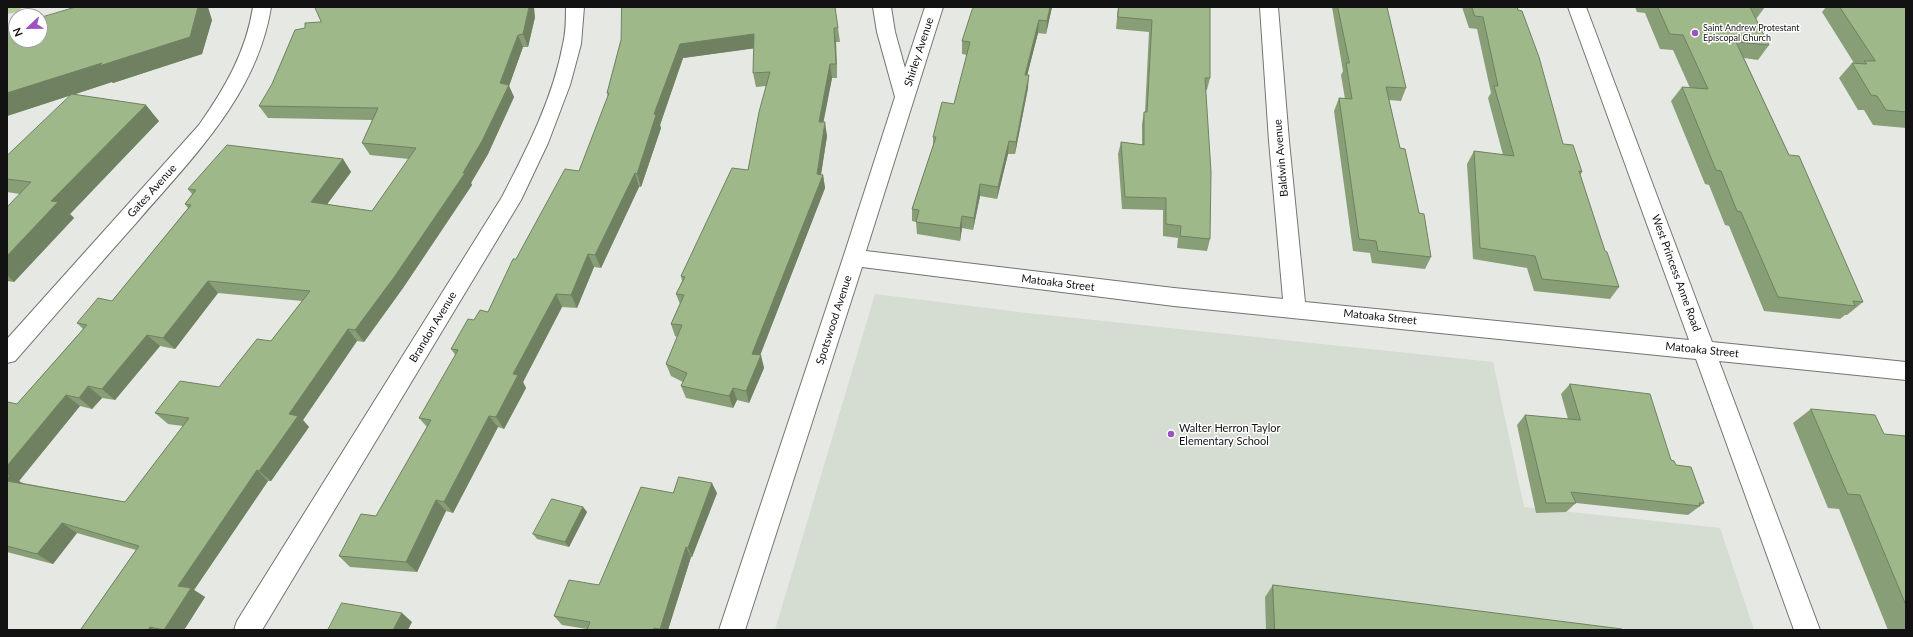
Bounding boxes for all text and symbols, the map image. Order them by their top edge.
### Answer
north arrow [8,8,48,48]
street label: Shirley Avenue [902,16,936,88]
place label: Saint Andrew Protestant Episcopal Church [1703,23,1799,44]
text: N [10,26,25,39]
marker: Saint Andrew Protestant Episcopal Church [1690,28,1700,38]
street label: Baldwin Avenue [1271,119,1291,197]
street label: Gates Avenue [125,162,179,220]
street label: West Princess Anne Road [1649,213,1703,333]
street label: Matoaka Street [1021,272,1095,294]
street label: Spotswood Avenue [813,274,855,366]
street label: Brandon Avenue [407,289,459,365]
street label: Matoaka Street [1343,307,1417,327]
street label: Matoaka Street [1665,340,1739,360]
place label: Walter Herron Taylor Elementary School [1179,421,1280,447]
marker: Walter Herron Taylor Elementary School [1166,429,1176,439]

